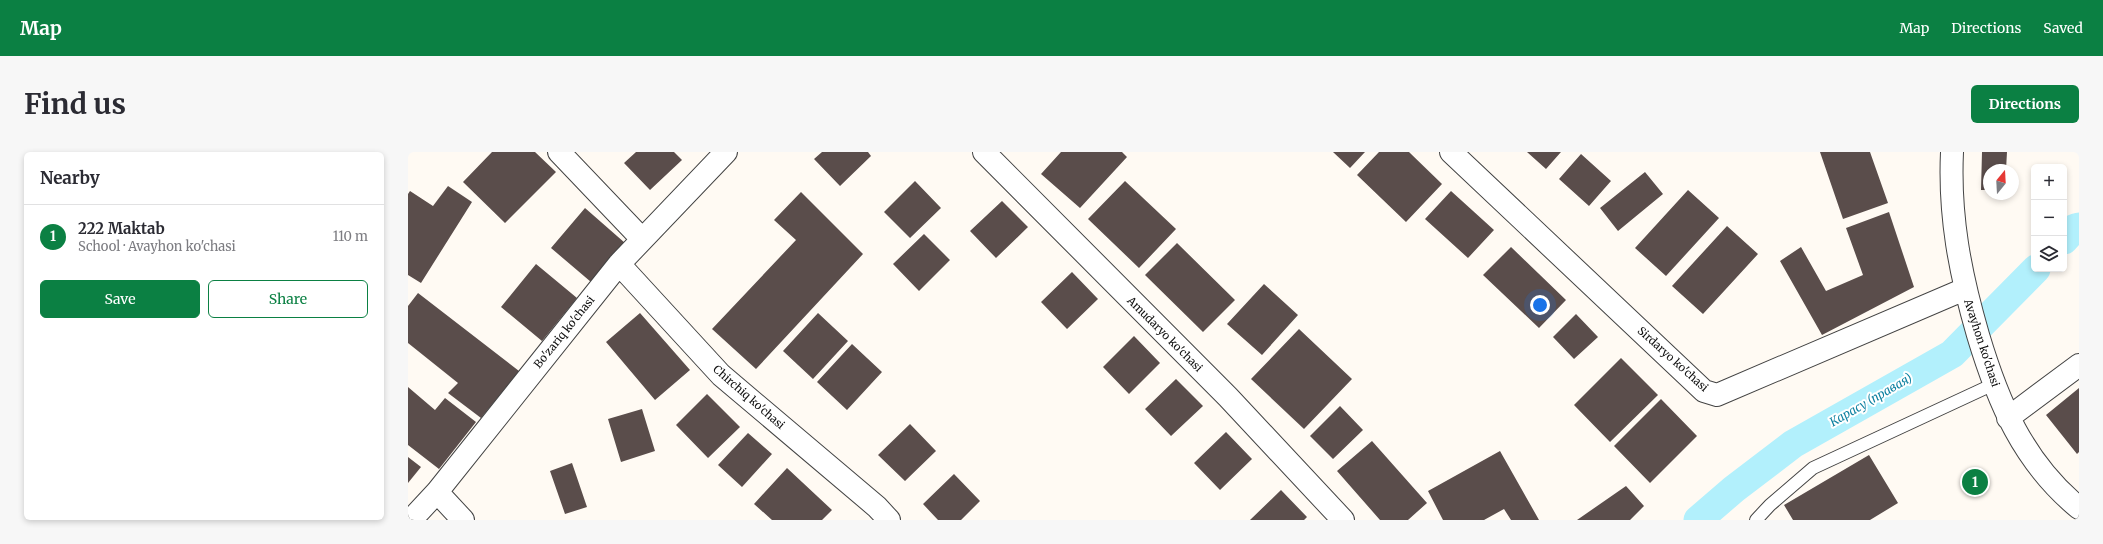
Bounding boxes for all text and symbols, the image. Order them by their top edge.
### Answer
text: Map [20,16,62,40]
text: Map [1899,19,1929,37]
text: Directions [1951,19,2021,37]
text: Saved [2043,19,2083,37]
button: Directions [1971,85,2079,123]
text: Find us [24,86,126,122]
north arrow [1983,164,2019,200]
map controls [2031,164,2067,272]
button: + [2031,164,2067,200]
text: Nearby [40,167,100,189]
button: − [2031,200,2067,236]
text: 222 Maktab [78,219,165,238]
text: 1 [50,228,56,245]
text: 110 m [333,228,368,245]
button: layers [2031,236,2067,272]
text: School · Avayhon ko'chasi [78,238,236,255]
button: Save [40,280,200,318]
button: Share [208,280,368,318]
street label: Bo'zariq ko'chasi [531,293,598,371]
street label: Amudaryo ko'chasi [1124,293,1206,375]
your location [1530,295,1550,315]
street label: Avayhon ko'chasi [1961,297,2003,389]
street label: Sirdaryo ko'chasi [1635,324,1712,395]
street label: Chirchiq ko'chasi [710,362,788,432]
water label: Карасу (правая) [1827,370,1915,429]
pin: 1 [1962,467,1988,497]

